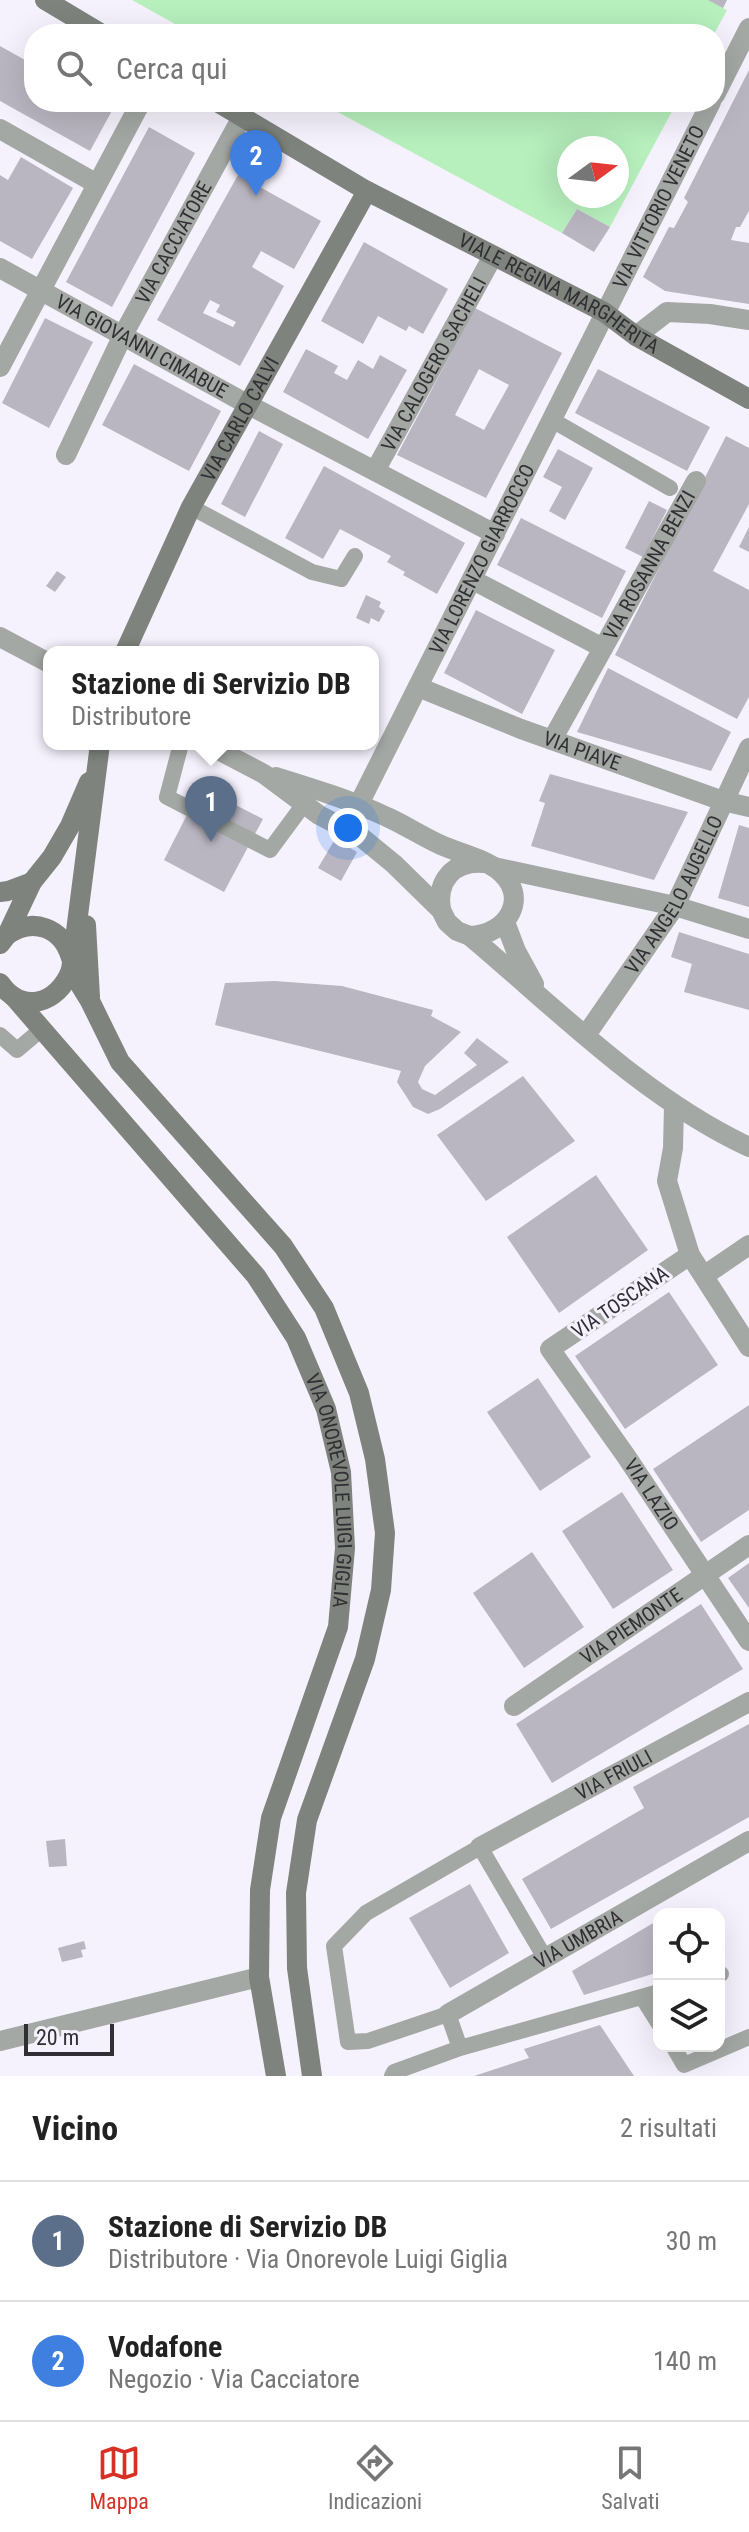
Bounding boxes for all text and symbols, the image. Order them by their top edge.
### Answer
search box [24,24,725,112]
icon: search [52,46,96,90]
text: Cerca qui [116,51,227,86]
street label: VIA VITTORIO VENETO [607,121,709,292]
pin: 2 [230,130,282,196]
north arrow [557,136,629,208]
street label: VIA CACCIATORE [130,177,217,308]
street label: VIALE REGINA MARGHERITA [455,228,664,359]
street label: VIA CALOGERO SACHELI [376,273,491,455]
street label: VIA GIOVANNI CIMABUE [52,289,232,403]
street label: VIA CARLO CALVI [196,353,284,485]
street label: VIA LORENZO GIARROCCO [424,460,540,658]
street label: VIA ROSANNA BENZI [598,486,700,644]
popup [43,646,379,750]
text: Stazione di Servizio DB [71,666,351,701]
text: Distributore [71,701,191,731]
street label: VIA PIAVE [540,726,624,776]
pin: 1 [185,776,237,842]
your location [328,808,368,848]
street label: VIA ANGELO AUGELLO [620,812,728,979]
street label: VIA TOSCANA [567,1261,673,1343]
street label: VIA ONOREVOLE LUIGI GIGLIA [300,1370,357,1609]
street label: VIA LAZIO [619,1454,684,1535]
street label: VIA PIEMONTE [576,1582,687,1669]
street label: VIA FRIULI [571,1744,656,1805]
street label: VIA UMBRIA [530,1904,627,1974]
map controls [653,1908,725,2052]
button: locate [653,1908,725,1980]
button: layers [653,1980,725,2052]
scale bar [24,2020,114,2056]
text: 20 m [36,2025,79,2050]
text: Vicino [32,2108,118,2148]
text: 2 risultati [620,2113,717,2143]
text: Stazione di Servizio DB [108,2209,387,2244]
text: 1 [51,2226,65,2256]
text: 30 m [666,2226,717,2256]
text: Distributore · Via Onorevole Luigi Giglia [108,2244,508,2274]
text: Vodafone [108,2329,222,2364]
text: 2 [51,2346,65,2376]
text: 140 m [653,2346,717,2376]
text: Negozio · Via Cacciatore [108,2364,360,2394]
tab: Mappa [89,2441,149,2514]
tab: Indicazioni [328,2441,422,2514]
tab: Salvati [601,2441,659,2514]

